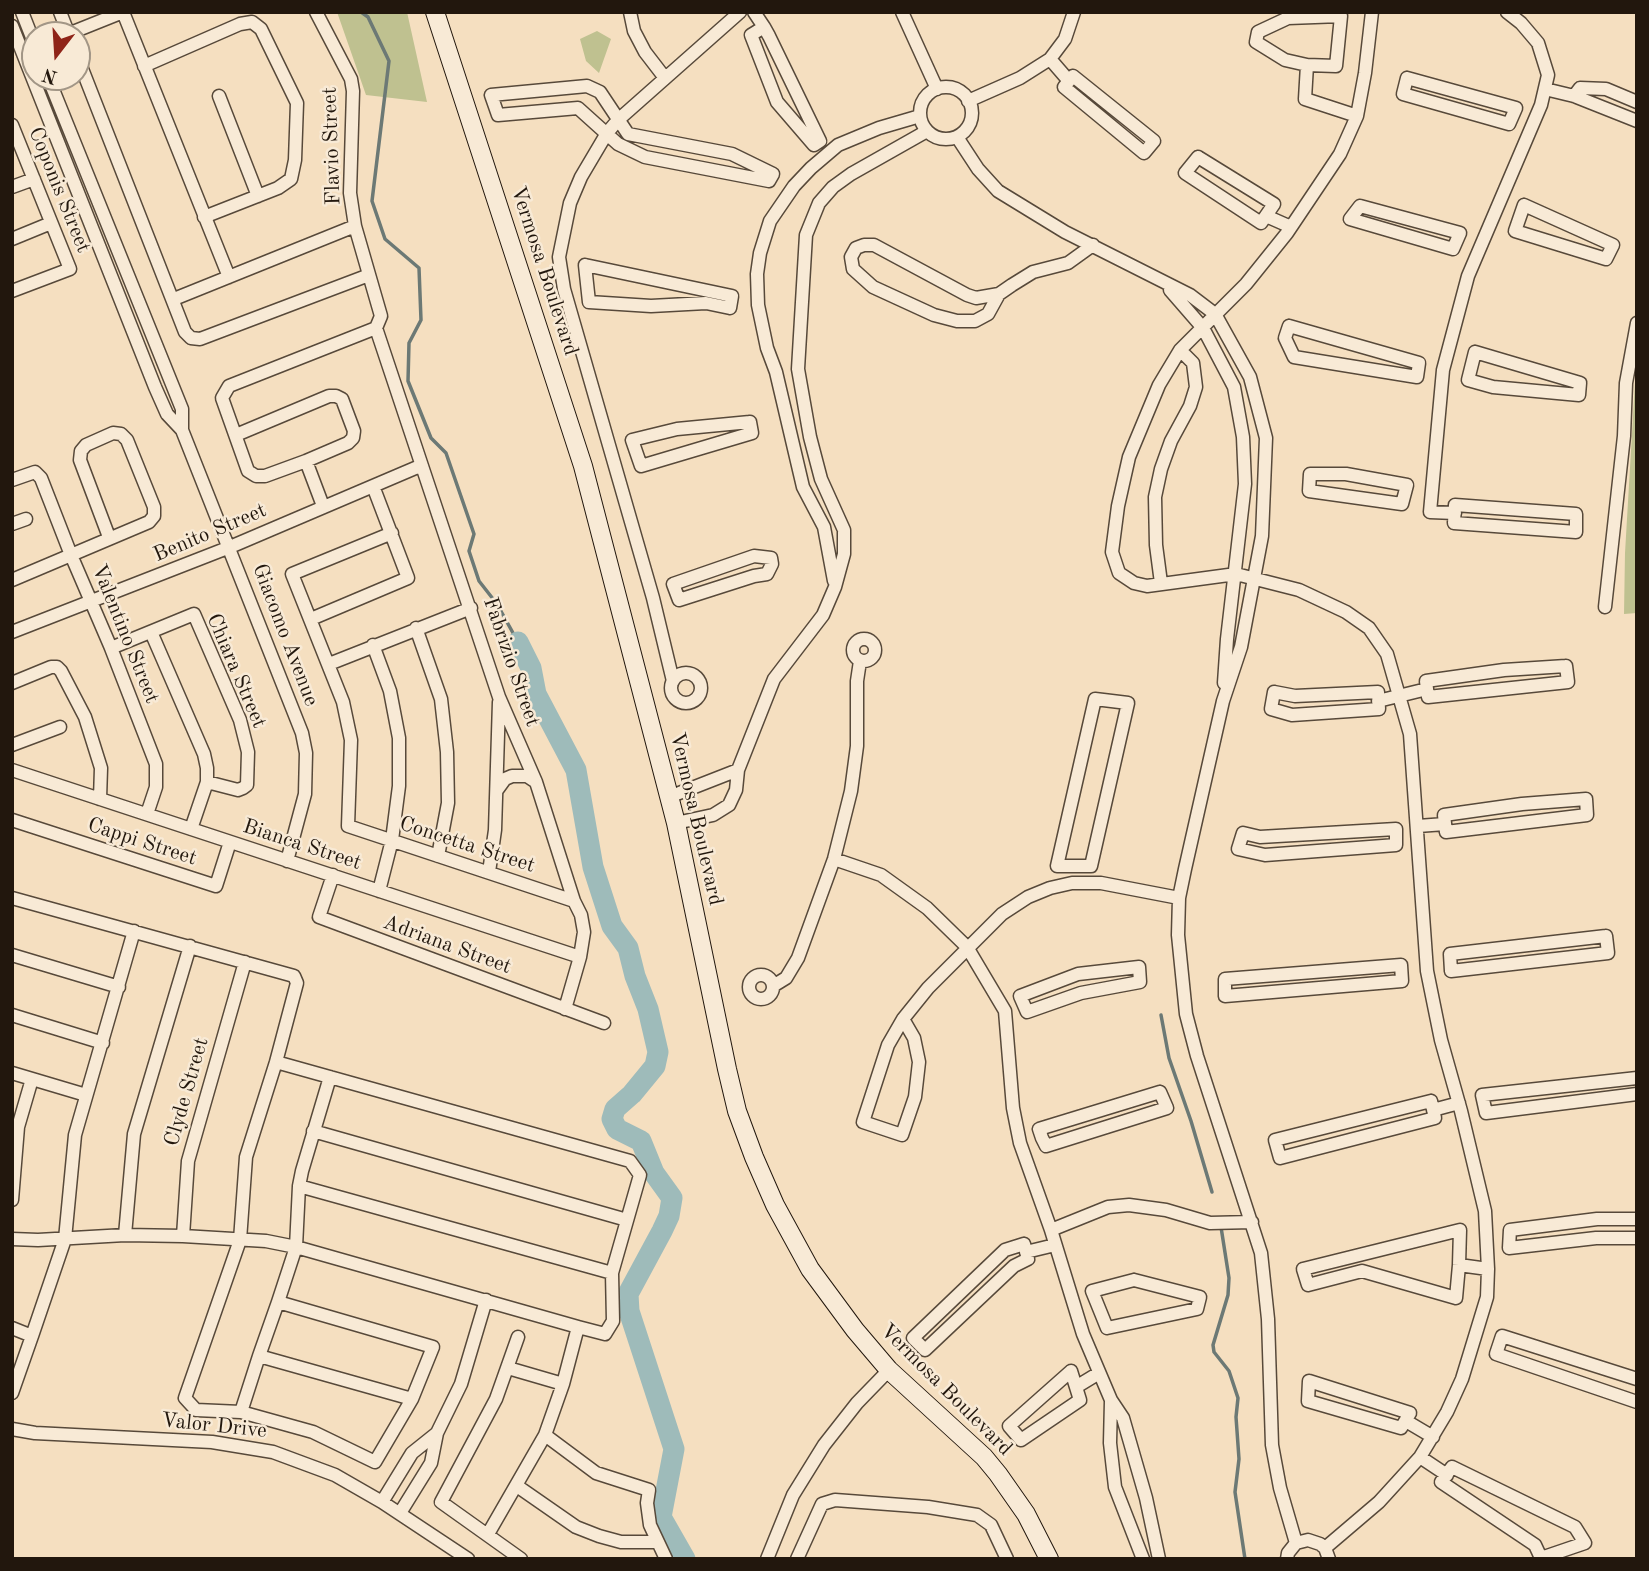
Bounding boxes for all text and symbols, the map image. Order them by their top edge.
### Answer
north arrow [21,21,91,91]
text: N [41,63,60,86]
street label: Flavio Street [317,86,347,206]
street label: Coponis Street [22,123,96,257]
street label: Vermosa Boulevard [505,183,583,359]
street label: Benito Street [150,498,270,568]
street label: Giacomo Avenue [246,560,324,710]
street label: Valentino Street [86,561,164,707]
street label: Fabrizio Street [477,594,545,730]
street label: Chiara Street [201,610,271,732]
street label: Vermosa Boulevard [664,730,728,908]
street label: Concetta Street [396,811,538,879]
street label: Cappi Street [84,812,200,872]
street label: Bianca Street [240,814,364,876]
street label: Adriana Street [379,910,515,980]
street label: Clyde Street [159,1035,215,1149]
street label: Vermosa Boulevard [875,1319,1017,1461]
street label: Valor Drive [160,1408,268,1444]

